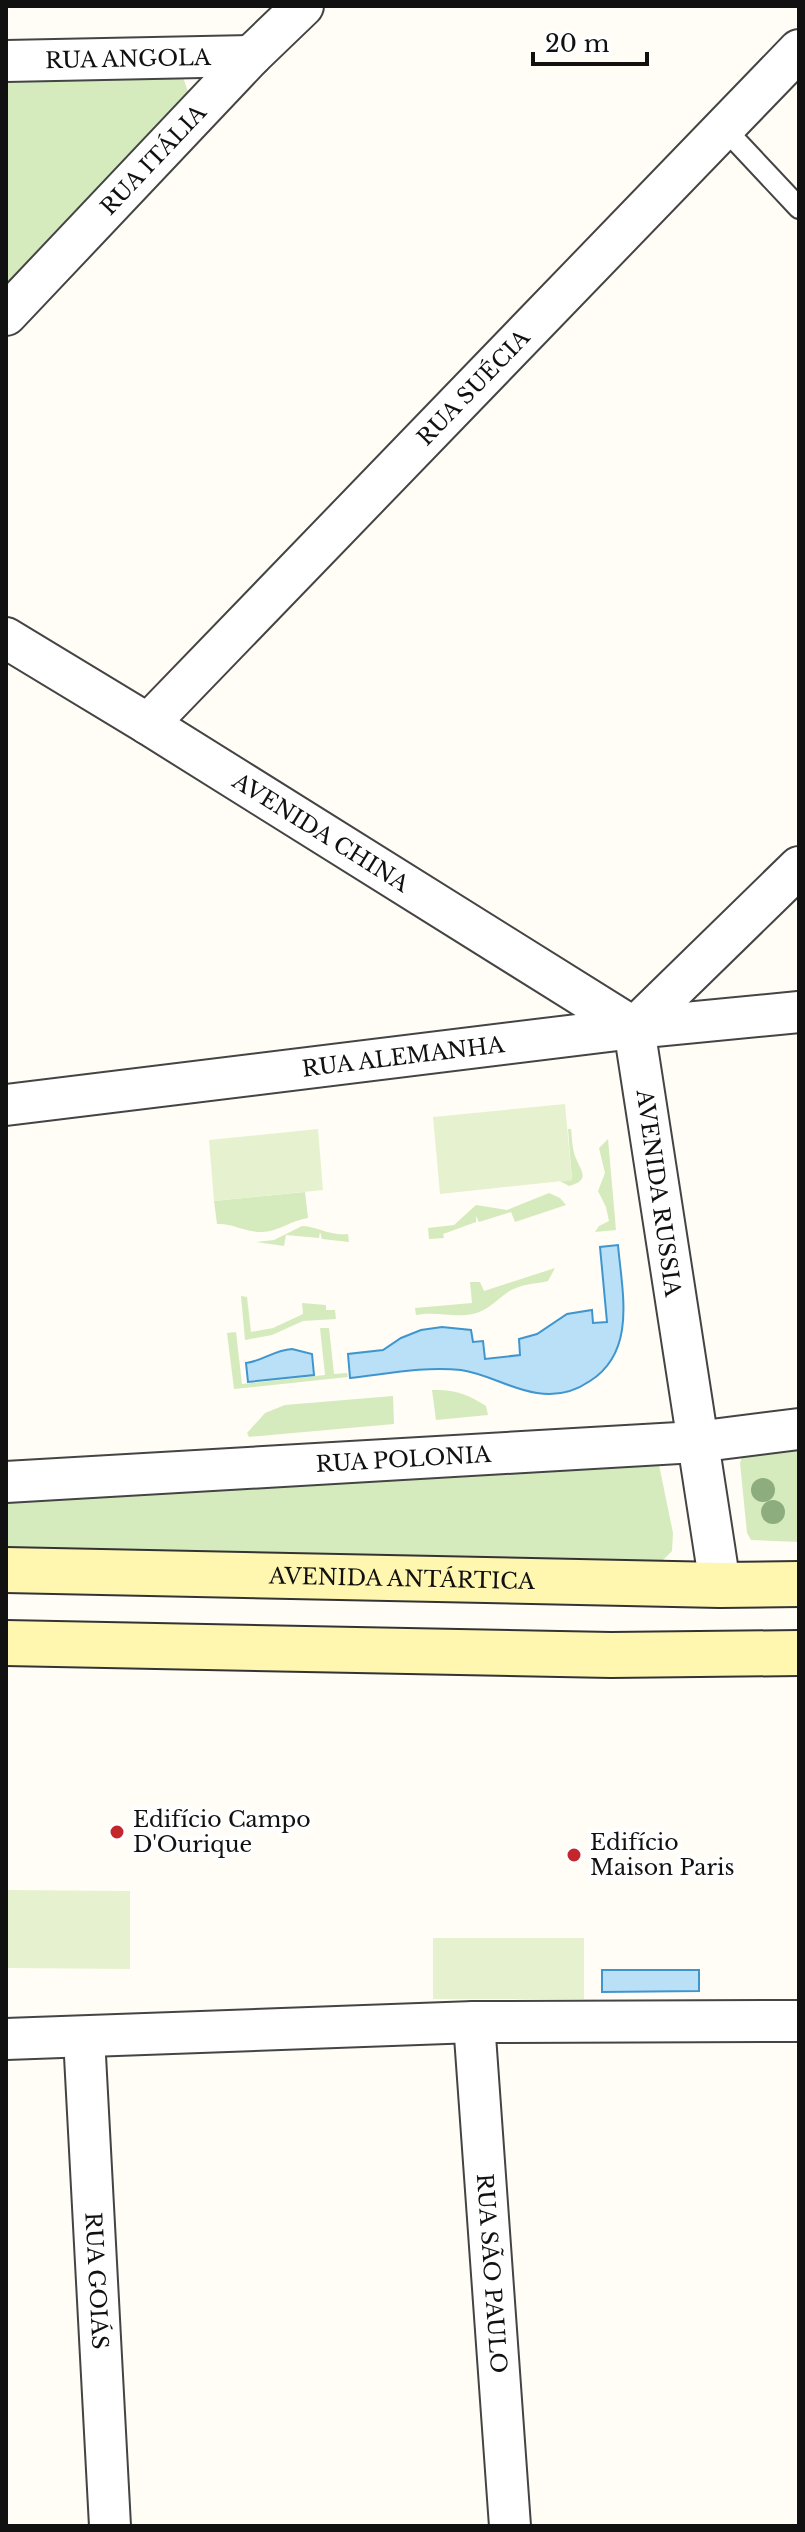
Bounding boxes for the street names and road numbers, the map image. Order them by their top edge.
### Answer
street label: RUA ANGOLA [45,44,212,74]
street label: RUA ITÁLIA [95,98,213,221]
street label: RUA SUÉCIA [412,324,536,451]
street label: AVENIDA CHINA [227,767,415,898]
street label: RUA ALEMANHA [300,1031,507,1083]
street label: AVENIDA RUSSIA [630,1087,687,1299]
street label: RUA POLONIA [315,1441,493,1478]
street label: AVENIDA ANTÁRTICA [268,1563,536,1595]
street label: RUA SÃO PAULO [471,2173,512,2374]
street label: RUA GOIÁS [79,2211,114,2350]

